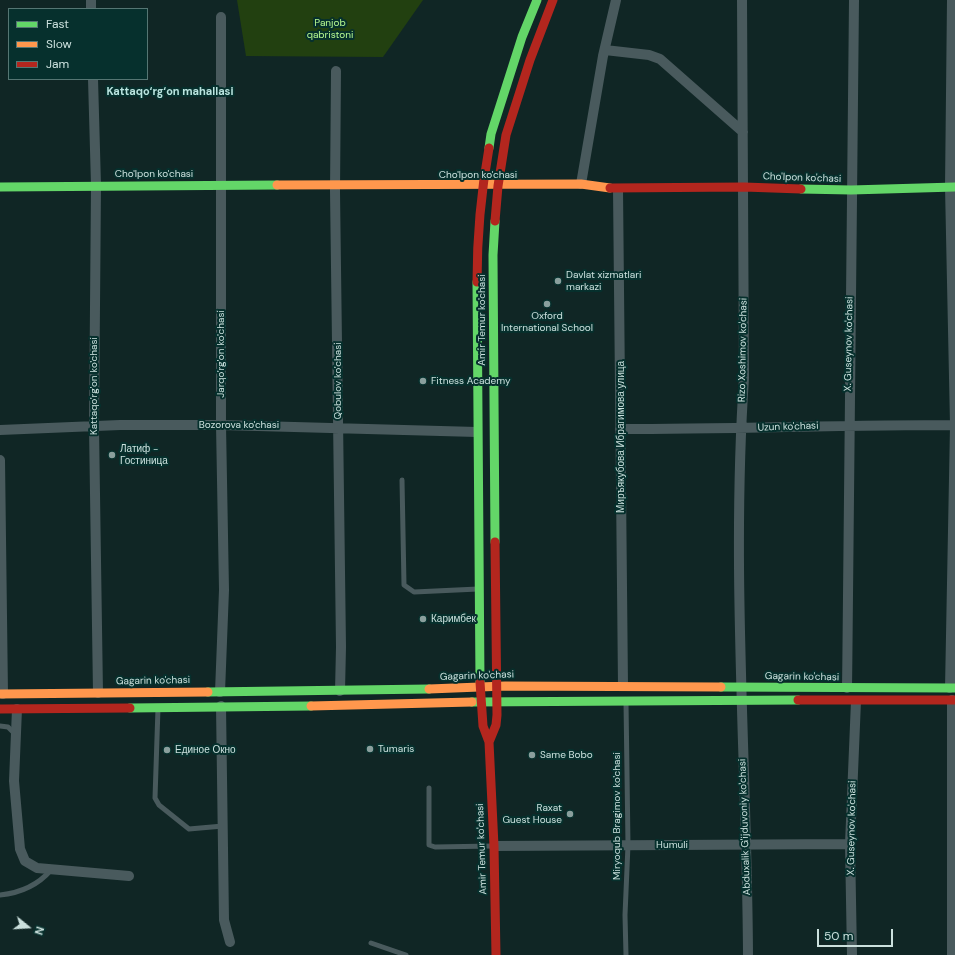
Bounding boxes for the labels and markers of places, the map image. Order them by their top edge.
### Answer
place label: Davlat xizmatlari markazi [566,269,641,292]
marker: Davlat xizmatlari markazi [553,276,563,286]
marker: Oxford International School [542,299,552,309]
place label: Oxford International School [501,310,593,334]
place label: Fitness Academy [431,375,511,387]
marker: Fitness Academy [418,376,428,386]
place label: Латиф - Гостиница [120,443,168,466]
marker: Латиф - Гостиница [107,450,117,460]
place label: Каримбек [431,613,476,625]
marker: Каримбек [418,614,428,624]
place label: Tumaris [378,743,414,755]
place label: Единое Окно [175,744,236,756]
marker: Tumaris [365,744,375,754]
marker: Единое Окно [162,745,172,755]
place label: Same Bobo [540,749,593,761]
marker: Same Bobo [527,750,537,760]
place label: Raxat Guest House [502,802,562,826]
marker: Raxat Guest House [565,809,575,819]

